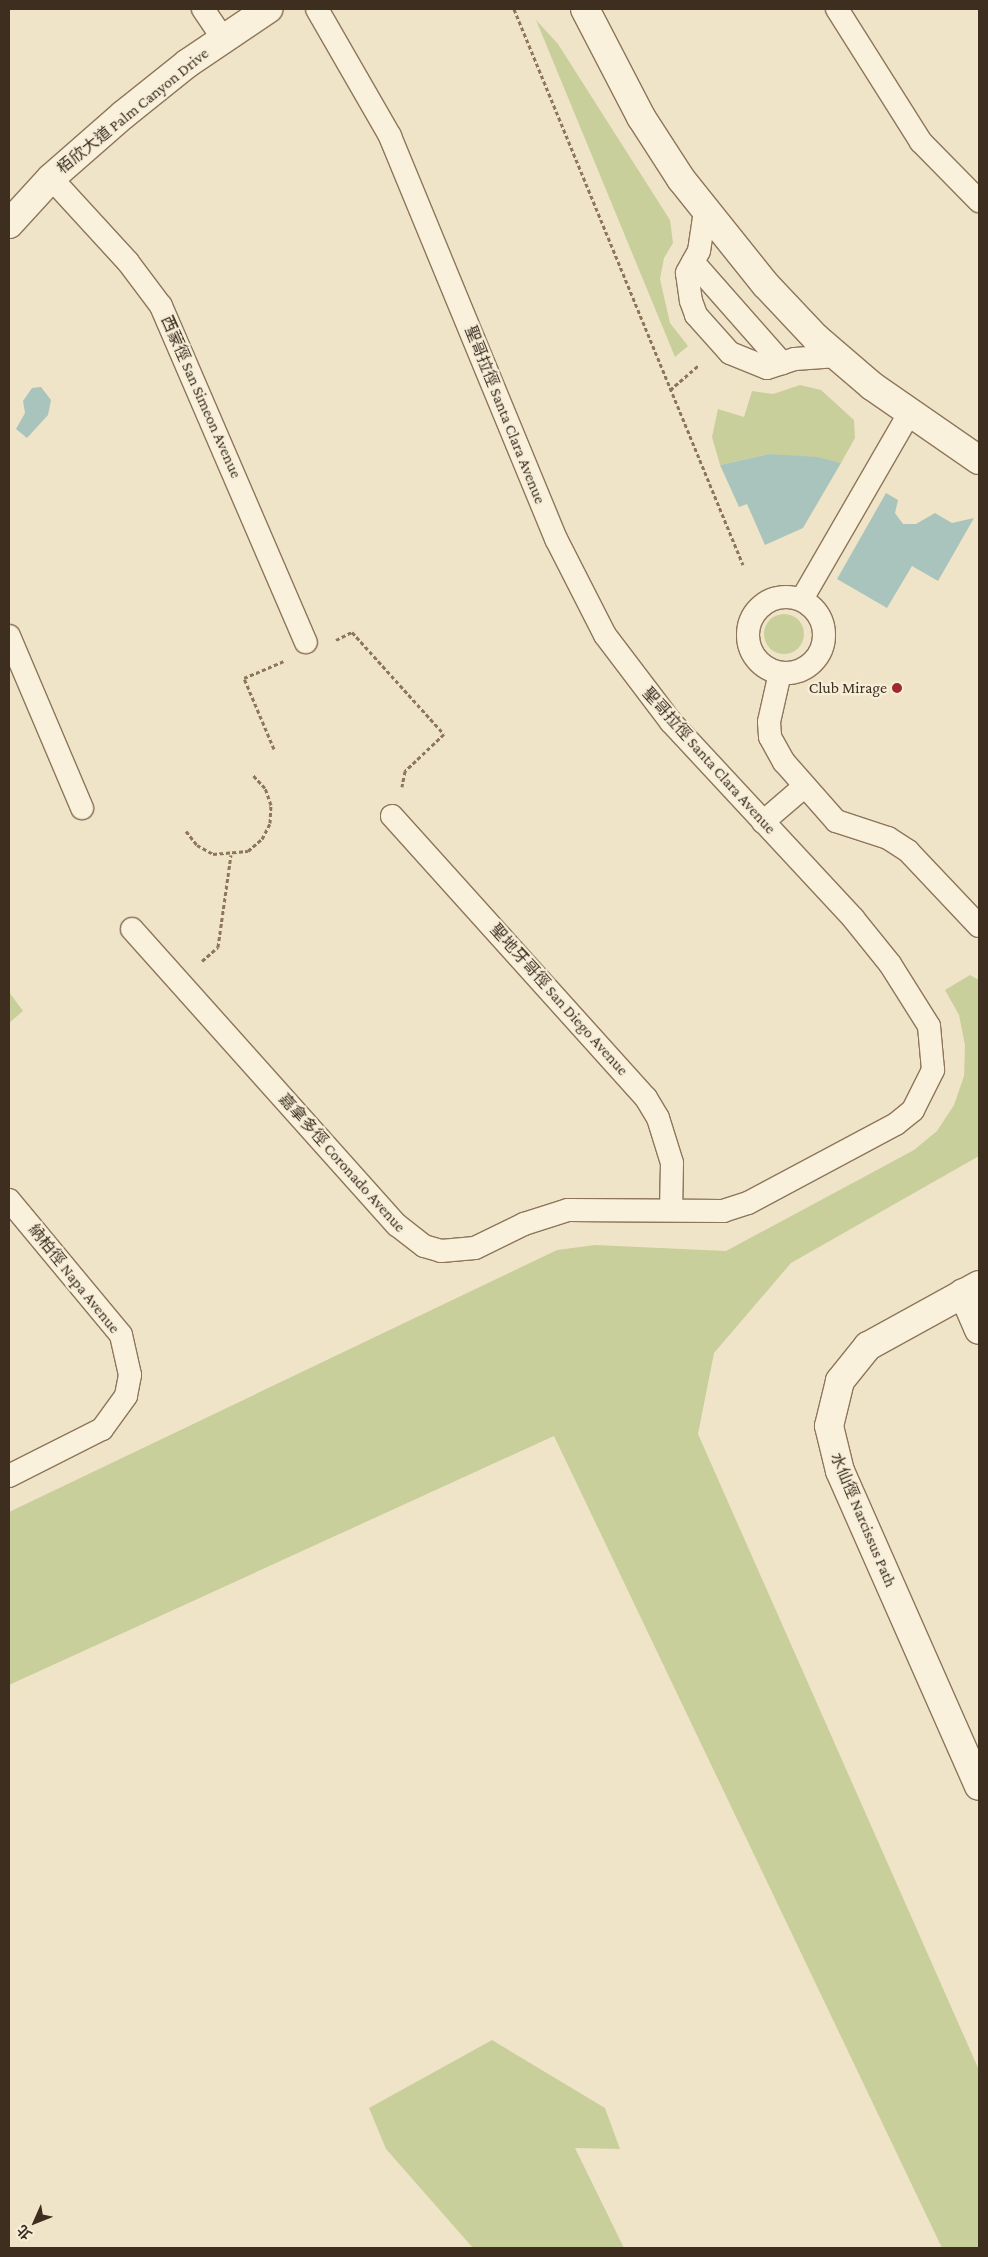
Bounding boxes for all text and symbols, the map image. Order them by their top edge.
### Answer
street label: 栢欣大道 Palm Canyon Drive [53,44,213,178]
street label: 西蒙徑 San Simeon Avenue [156,313,246,481]
street label: 聖哥拉徑 Santa Clara Avenue [460,323,550,507]
place label: Club Mirage [809,678,887,698]
marker: Club Mirage [891,682,903,694]
street label: 聖哥拉徑 Santa Clara Avenue [638,684,780,838]
street label: 聖地牙哥徑 San Diego Avenue [486,920,632,1080]
street label: 嘉拿多徑 Coronado Avenue [275,1090,409,1236]
street label: 納柏徑 Napa Avenue [24,1221,124,1337]
street label: 水仙徑 Narcissus Path [826,1450,900,1590]
north arrow [10,2197,60,2247]
text: 北 [14,2222,35,2243]

